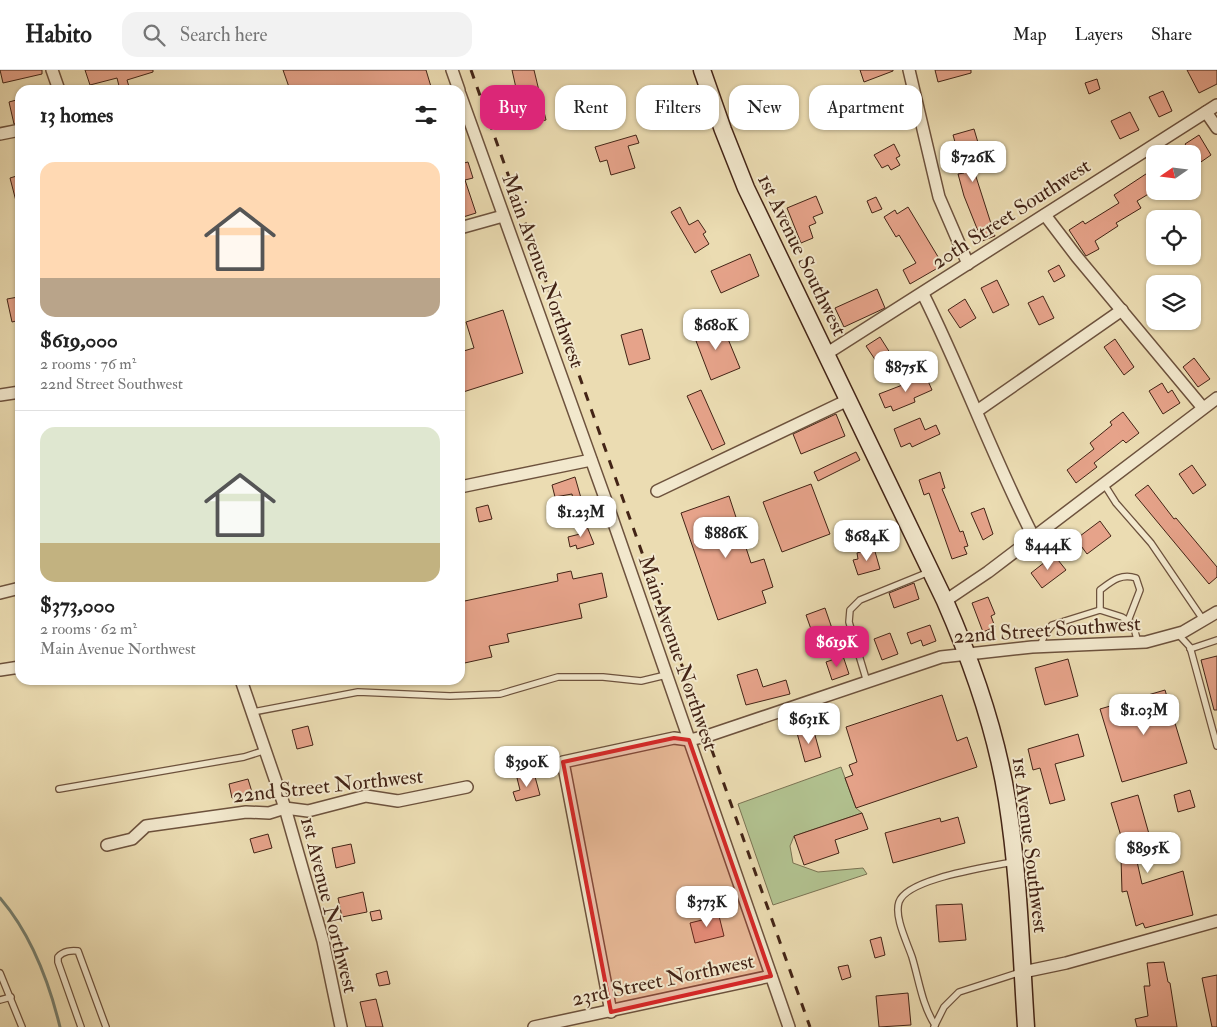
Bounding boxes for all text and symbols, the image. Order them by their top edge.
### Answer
search box [122,12,472,57]
text: Habito [25,19,92,50]
icon: search [140,21,168,49]
text: Search here [180,23,268,47]
text: Map [1013,23,1047,46]
text: Layers [1075,23,1123,46]
text: Share [1151,23,1192,46]
chip: Buy [480,85,545,130]
chip: Rent [555,85,626,130]
chip: Filters [636,85,719,130]
chip: New [729,85,799,130]
chip: Apartment [809,85,922,130]
icon: filters [412,101,440,129]
text: 13 homes [40,102,113,129]
pin: $726K [938,140,1008,183]
north arrow [1146,145,1201,200]
map controls [1146,145,1201,330]
text: $726K [951,147,995,167]
street label: 20th Street Southwest [926,152,1096,276]
street label: Main Avenue Northwest [495,170,591,372]
street label: 1st Avenue Southwest [751,170,853,341]
icon: home [195,194,285,284]
button: locate [1146,210,1201,265]
button: layers [1146,275,1201,330]
pin: $680K [681,308,751,351]
text: $680K [694,315,738,335]
text: $619,000 [40,327,118,354]
pin: $875K [871,350,941,393]
text: 2 rooms · 76 m² [40,354,136,374]
text: $875K [885,357,927,377]
text: 22nd Street Southwest [40,374,183,394]
icon: home [195,460,285,550]
pin: $1.23M [540,496,622,538]
text: $1.23M [557,502,605,522]
pin: $886K [691,516,761,559]
pin: $684K [832,520,902,562]
text: $886K [704,523,748,543]
text: $684K [845,526,889,546]
pin: $444K [1013,528,1083,571]
text: $444K [1025,535,1071,555]
street label: Main Avenue Northwest [632,552,724,754]
text: $373,000 [40,592,115,619]
street label: 22nd Street Southwest [952,610,1142,650]
text: 2 rooms · 62 m² [40,619,137,639]
pin: $619K [802,626,872,668]
text: $619K [816,632,858,652]
text: Main Avenue Northwest [40,639,196,659]
pin: $1.03M [1103,694,1185,736]
text: $1.03M [1120,700,1168,720]
pin: $631K [774,702,844,745]
text: $631K [789,709,829,729]
pin: $390K [492,746,562,788]
text: $390K [506,752,548,772]
street label: 1st Avenue Southwest [1006,756,1054,935]
street label: 22nd Street Northwest [231,763,425,809]
street label: 1st Avenue Northwest [294,814,364,996]
pin: $895K [1113,832,1183,874]
text: $895K [1127,838,1169,858]
pin: $373K [672,886,742,928]
text: $373K [687,892,727,912]
street label: 23rd Street Northwest [569,947,757,1013]

